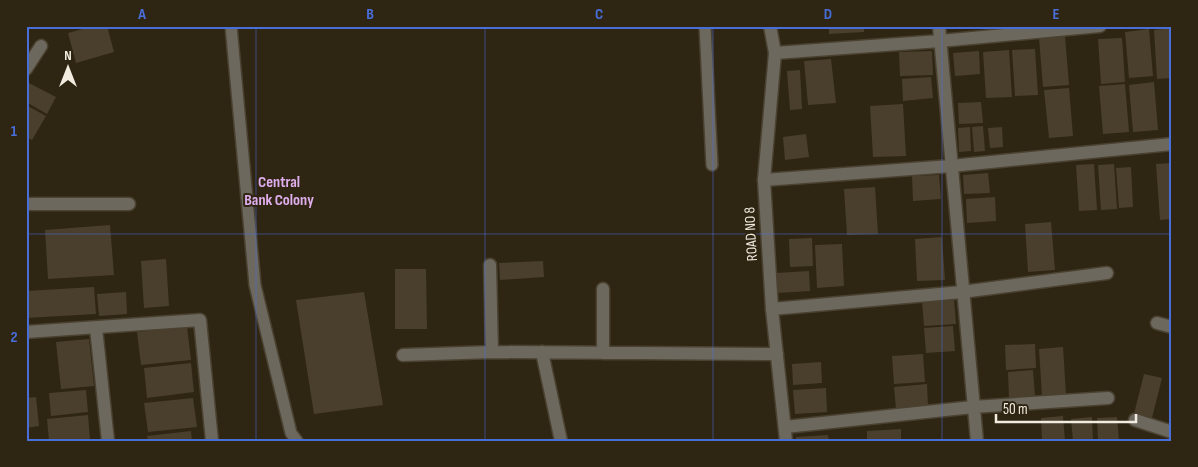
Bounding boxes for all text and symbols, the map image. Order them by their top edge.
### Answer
text: A [137,5,146,24]
text: B [366,5,374,24]
text: C [595,5,603,24]
text: D [824,5,832,24]
text: E [1053,5,1060,24]
north arrow [42,42,92,92]
text: N [64,47,72,64]
text: 1 [11,122,18,141]
district label: Central Bank Colony [244,173,314,210]
street label: ROAD NO 8 [740,206,762,262]
text: 2 [10,328,18,347]
scale bar [996,392,1136,424]
text: 50 m [1003,400,1028,419]

